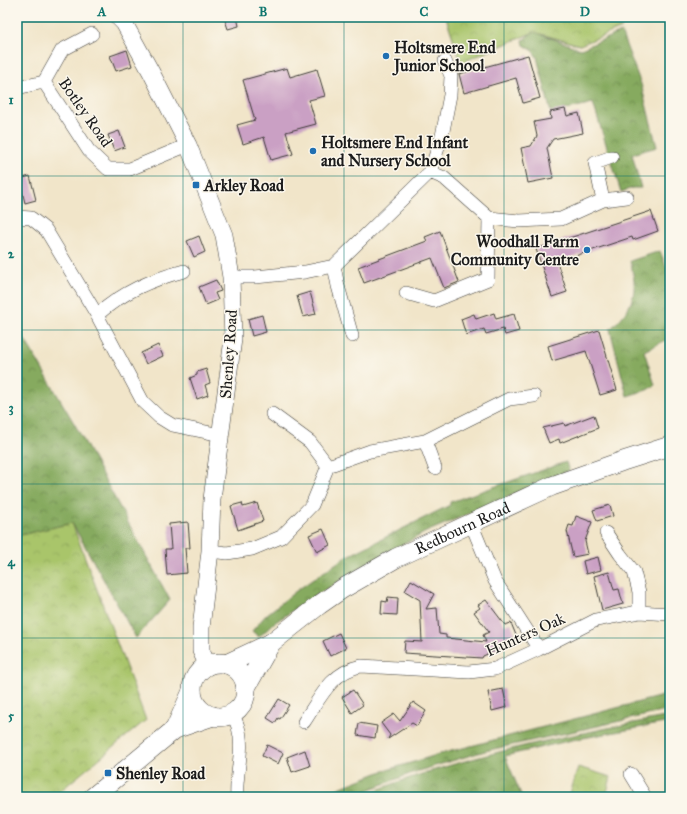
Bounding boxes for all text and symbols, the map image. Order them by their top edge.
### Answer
text: A [97,4,107,20]
text: B [259,4,268,20]
text: C [420,4,429,20]
text: D [580,4,590,20]
place label: Holtsmere End Junior School [392,38,497,76]
marker: Holtsmere End Junior School [381,51,391,61]
street label: Botley Road [55,74,116,151]
text: 1 [8,92,14,108]
place label: Holtsmere End Infant and Nursery School [321,133,468,171]
marker: Holtsmere End Infant and Nursery School [308,146,318,156]
place label: Arkley Road [203,176,285,196]
marker: Arkley Road [191,180,201,190]
place label: Woodhall Farm Community Centre [451,232,580,270]
marker: Woodhall Farm Community Centre [582,245,592,255]
text: 2 [8,246,15,262]
street label: Shenley Road [216,309,241,399]
text: 3 [8,400,14,416]
street label: Redbourn Road [412,498,513,558]
text: 4 [7,554,15,570]
street label: Hunters Oak [483,608,568,660]
text: 5 [8,708,15,724]
place label: Shenley Road [116,764,206,784]
marker: Shenley Road [103,768,113,778]

